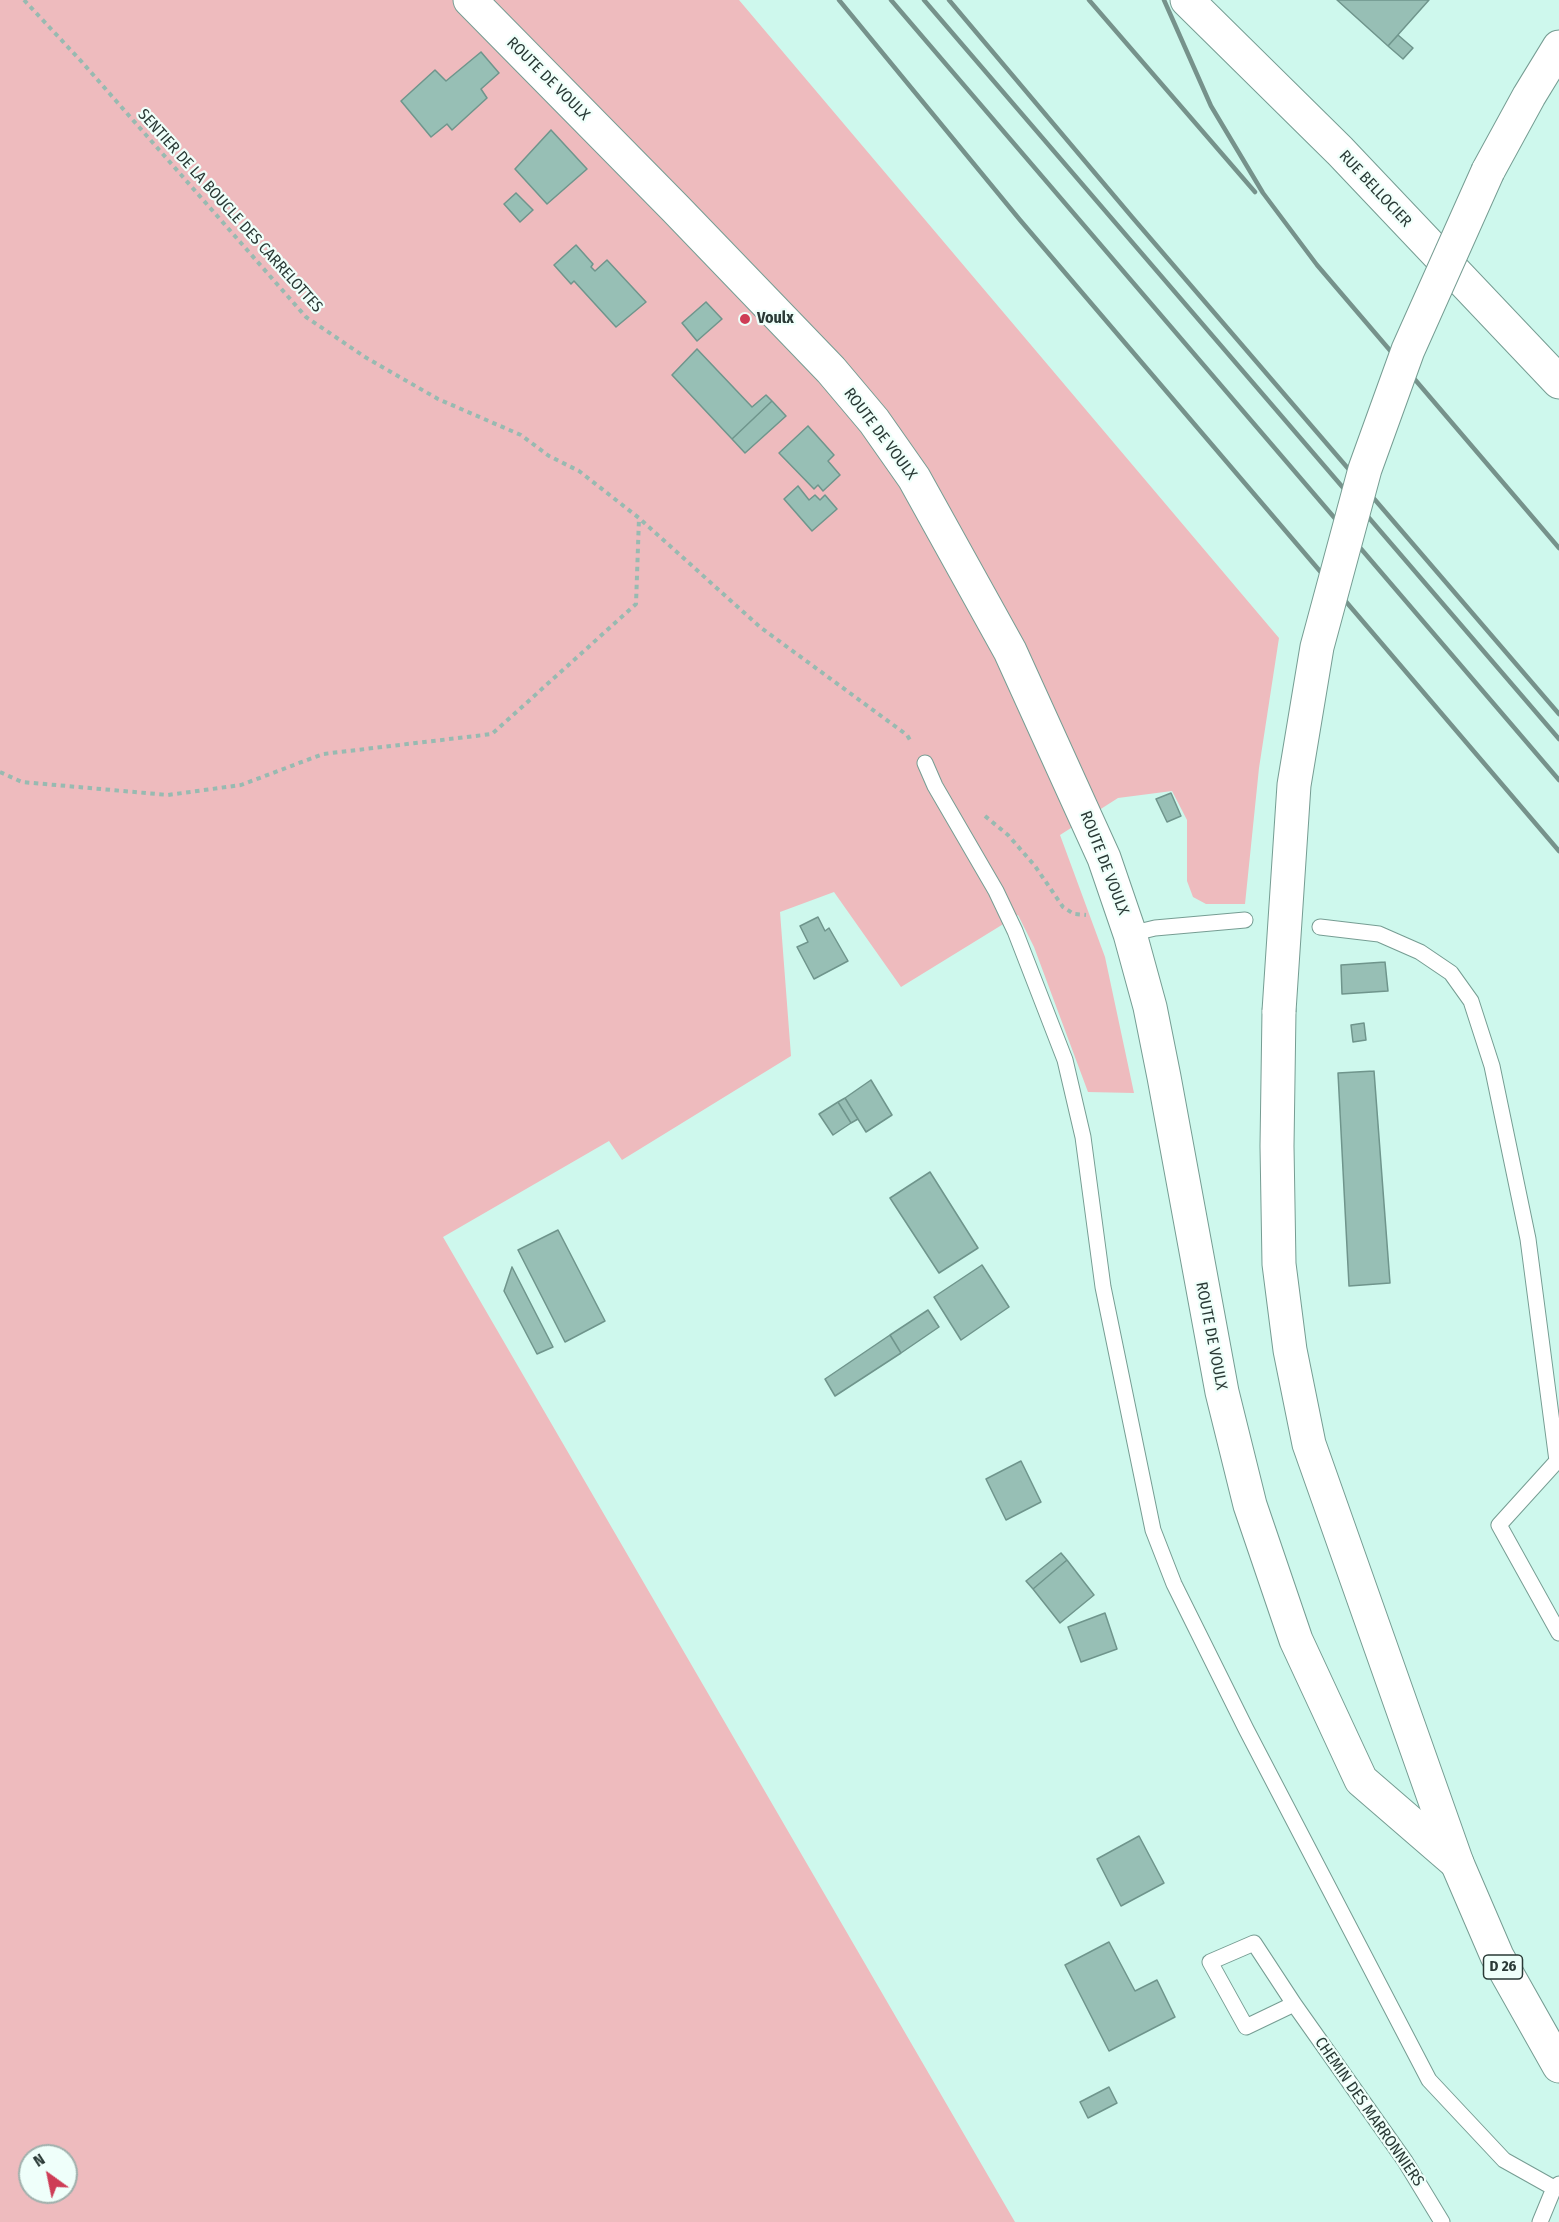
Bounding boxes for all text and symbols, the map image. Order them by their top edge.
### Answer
street label: ROUTE DE VOULX [502,33,594,125]
street label: SENTIER DE LA BOUCLE DES CARRELOTTES [134,105,326,317]
street label: RUE BELLOCIER [1335,147,1415,231]
place label: Voulx [757,309,794,329]
marker: Voulx [738,312,752,326]
street label: ROUTE DE VOULX [839,384,921,484]
street label: ROUTE DE VOULX [1075,808,1133,918]
street label: ROUTE DE VOULX [1191,1280,1231,1392]
road number: D 26 [1484,1955,1522,1979]
street label: CHEMIN DES MARRONNIERS [1310,2034,1428,2190]
north arrow [18,2144,78,2204]
text: N [30,2150,48,2171]

